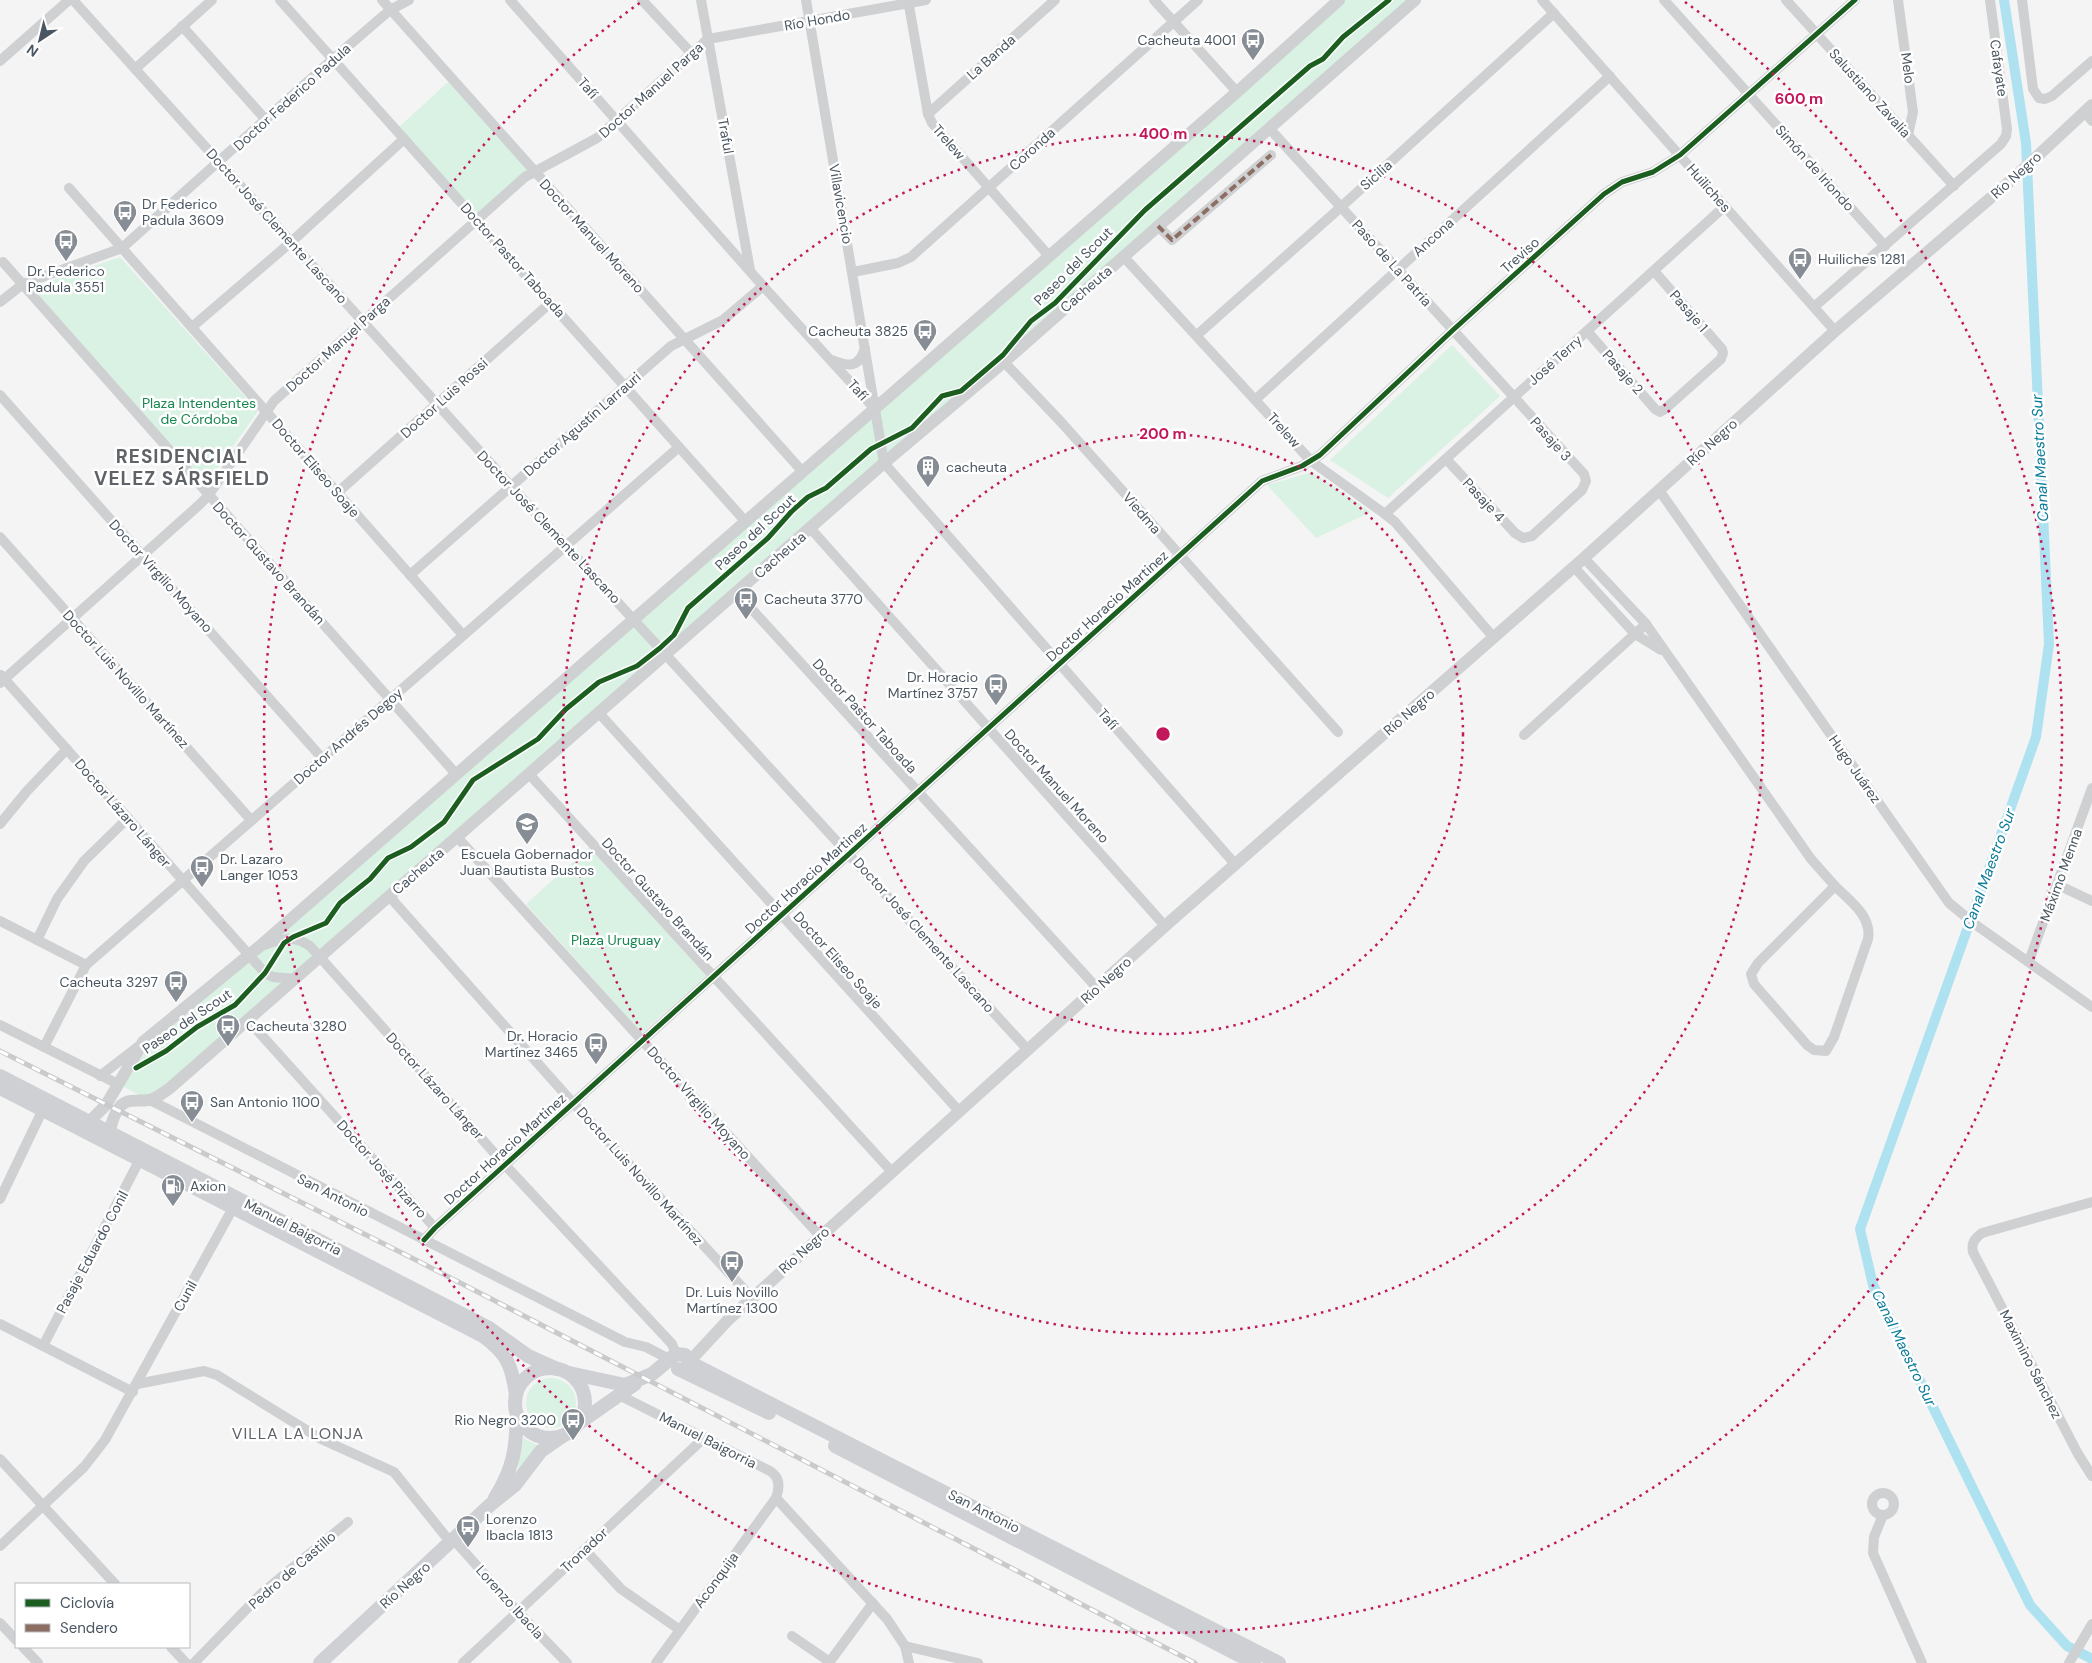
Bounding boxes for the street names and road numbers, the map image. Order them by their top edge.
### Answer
street label: Río Hondo [783,5,851,35]
street label: La Banda [963,30,1019,84]
street label: Doctor Manuel Parga [595,38,707,142]
street label: Cafayate [1986,38,2012,98]
street label: Doctor Federico Padula [230,40,354,154]
street label: Salustiano Zavalia [1825,45,1915,141]
street label: Melo [1897,51,1919,85]
street label: Tafí [574,74,603,103]
street label: Traful [714,117,738,155]
street label: Trelew [929,120,970,164]
street label: Simón de Iriondo [1772,121,1858,215]
street label: Coronda [1005,124,1059,174]
street label: Doctor José Clemente Lascano [202,145,352,307]
street label: Río Negro [1987,148,2045,202]
street label: Sicilia [1356,156,1396,194]
street label: Huiliches [1683,160,1735,216]
street label: Villavicencio [825,163,857,245]
street label: Doctor Manuel Moreno [536,175,648,297]
street label: Doctor Pastor Taboada [457,199,569,321]
street label: Ancona [1409,214,1457,260]
street label: Paso de La Patria [1348,216,1436,310]
street label: Paseo del Scout [1030,223,1116,309]
street label: Treviso [1497,233,1543,277]
street label: Cacheuta [1056,262,1116,316]
street label: Pasaje 1 [1666,286,1712,336]
street label: Doctor Manuel Parga [282,292,394,396]
street label: José Terry [1524,331,1586,389]
street label: Pasaje 2 [1599,346,1647,398]
street label: Doctor Luis Rossi [397,354,491,442]
street label: Doctor Agustín Larrauri [519,368,645,480]
street label: Tafí [844,376,873,405]
street label: Trelew [1263,409,1305,452]
street label: Pasaje 3 [1526,413,1576,465]
street label: Doctor Eliseo Soaje [268,415,364,521]
street label: Río Negro [1683,415,1741,469]
street label: Doctor José Clemente Lascano [473,447,625,607]
street label: Pasaje 4 [1459,474,1509,526]
street label: Viedma [1119,488,1165,538]
street label: Paseo del Scout [711,490,799,574]
street label: Doctor Gustavo Brandán [209,498,329,628]
street label: Doctor Virgilio Moyano [105,516,217,636]
street label: Cacheuta [750,528,810,582]
street label: Doctor Horacio Martinez [1042,546,1172,666]
street label: Doctor Luis Novillo Martínez [59,606,193,752]
street label: Doctor Pastor Taboada [809,655,921,777]
street label: Doctor Andrés Degoy [290,684,406,788]
street label: Río Negro [1380,685,1438,739]
street label: Tafí [1094,705,1123,734]
street label: Doctor Manuel Moreno [1001,725,1113,847]
street label: Hugo Juárez [1825,731,1885,807]
street label: Doctor Lázaro Lánger [71,755,175,871]
street label: Doctor Horacio Martinez [741,818,871,938]
street label: Máximo Menna [2036,826,2086,924]
street label: Doctor Gustavo Brandán [598,834,718,964]
street label: Cacheuta [388,844,448,898]
street label: Doctor José Clemente Lascano [849,854,999,1016]
street label: Doctor Eliseo Soaje [789,908,887,1013]
street label: Río Negro [1077,953,1135,1007]
street label: Paseo del Scout [139,984,235,1058]
street label: Doctor Lázaro Lánger [382,1029,488,1143]
street label: Doctor Virgilio Moyano [643,1043,755,1163]
street label: Doctor Horacio Martinez [440,1089,570,1209]
street label: Doctor Luis Novillo Martínez [573,1103,707,1249]
street label: Doctor José Pizarro [333,1116,431,1222]
street label: San Antonio [294,1169,372,1221]
street label: Pasaje Eduardo Conil [52,1188,132,1316]
street label: Manuel Baigorria [241,1195,345,1259]
street label: Río Negro [775,1223,833,1277]
street label: Cunil [169,1277,201,1315]
street label: Maximino Sánchez [1996,1307,2066,1421]
street label: Manuel Baigorria [656,1408,760,1472]
street label: San Antonio [945,1485,1023,1537]
street label: Tronador [557,1524,611,1576]
street label: Pedro de Castillo [245,1527,339,1613]
street label: Aconquija [690,1549,742,1611]
street label: Río Negro [376,1558,434,1612]
street label: Lorenzo Ibacla [472,1561,548,1643]

